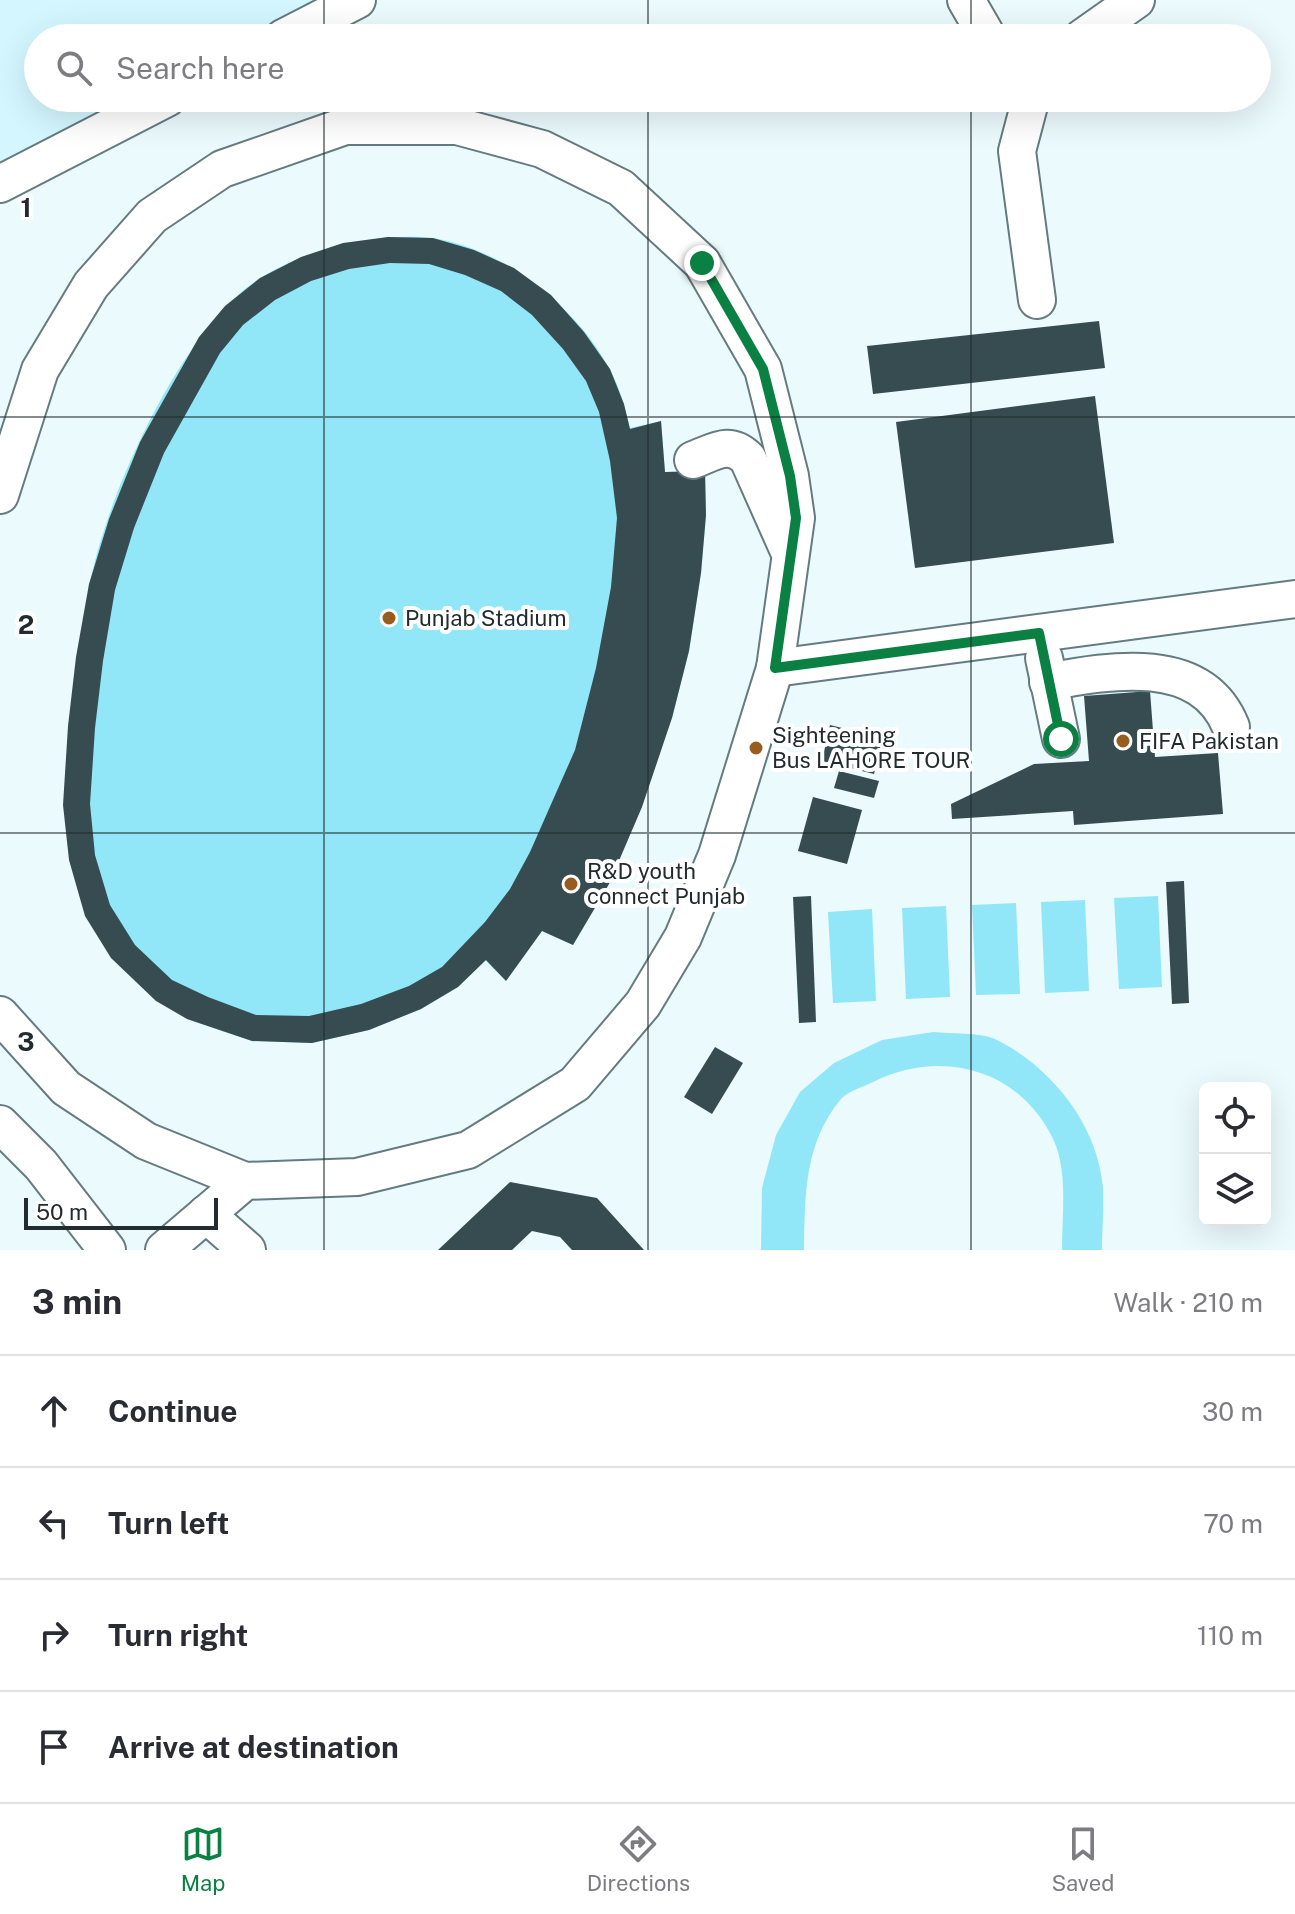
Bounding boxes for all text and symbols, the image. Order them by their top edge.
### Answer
search box [24,24,1271,112]
icon: search [52,46,96,90]
text: Search here [116,50,284,86]
text: 1 [20,192,32,223]
route end [684,245,720,281]
place label: Punjab Stadium [405,605,566,631]
text: 2 [18,609,34,640]
marker: Punjab Stadium [380,609,398,627]
route start [1043,721,1079,757]
place label: Sighteening Bus LAHORE TOUR [772,722,971,773]
place label: FIFA Pakistan [1139,728,1279,754]
marker: FIFA Pakistan [1114,732,1132,750]
marker: Sighteening Bus LAHORE TOUR [747,739,765,757]
place label: R&D youth connect Punjab [587,858,745,909]
marker: R&D youth connect Punjab [562,875,580,893]
text: 3 [17,1026,35,1057]
map controls [1199,1082,1271,1226]
button: locate [1199,1082,1271,1154]
button: layers [1199,1154,1271,1226]
scale bar [24,1194,218,1230]
text: 50 m [36,1199,88,1225]
text: 3 min [32,1282,122,1322]
text: Walk · 210 m [1113,1287,1263,1318]
icon: ahead [32,1389,76,1433]
text: Continue [108,1393,238,1429]
text: 30 m [1202,1396,1263,1427]
icon: left [32,1501,76,1545]
text: Turn left [108,1505,229,1541]
text: 70 m [1203,1508,1263,1539]
icon: right [32,1613,76,1657]
text: Turn right [108,1617,248,1653]
text: 110 m [1197,1620,1263,1651]
icon: arrive [32,1725,76,1769]
text: Arrive at destination [108,1729,399,1765]
tab: Map [181,1822,225,1896]
tab: Directions [587,1822,690,1896]
tab: Saved [1051,1822,1114,1896]

